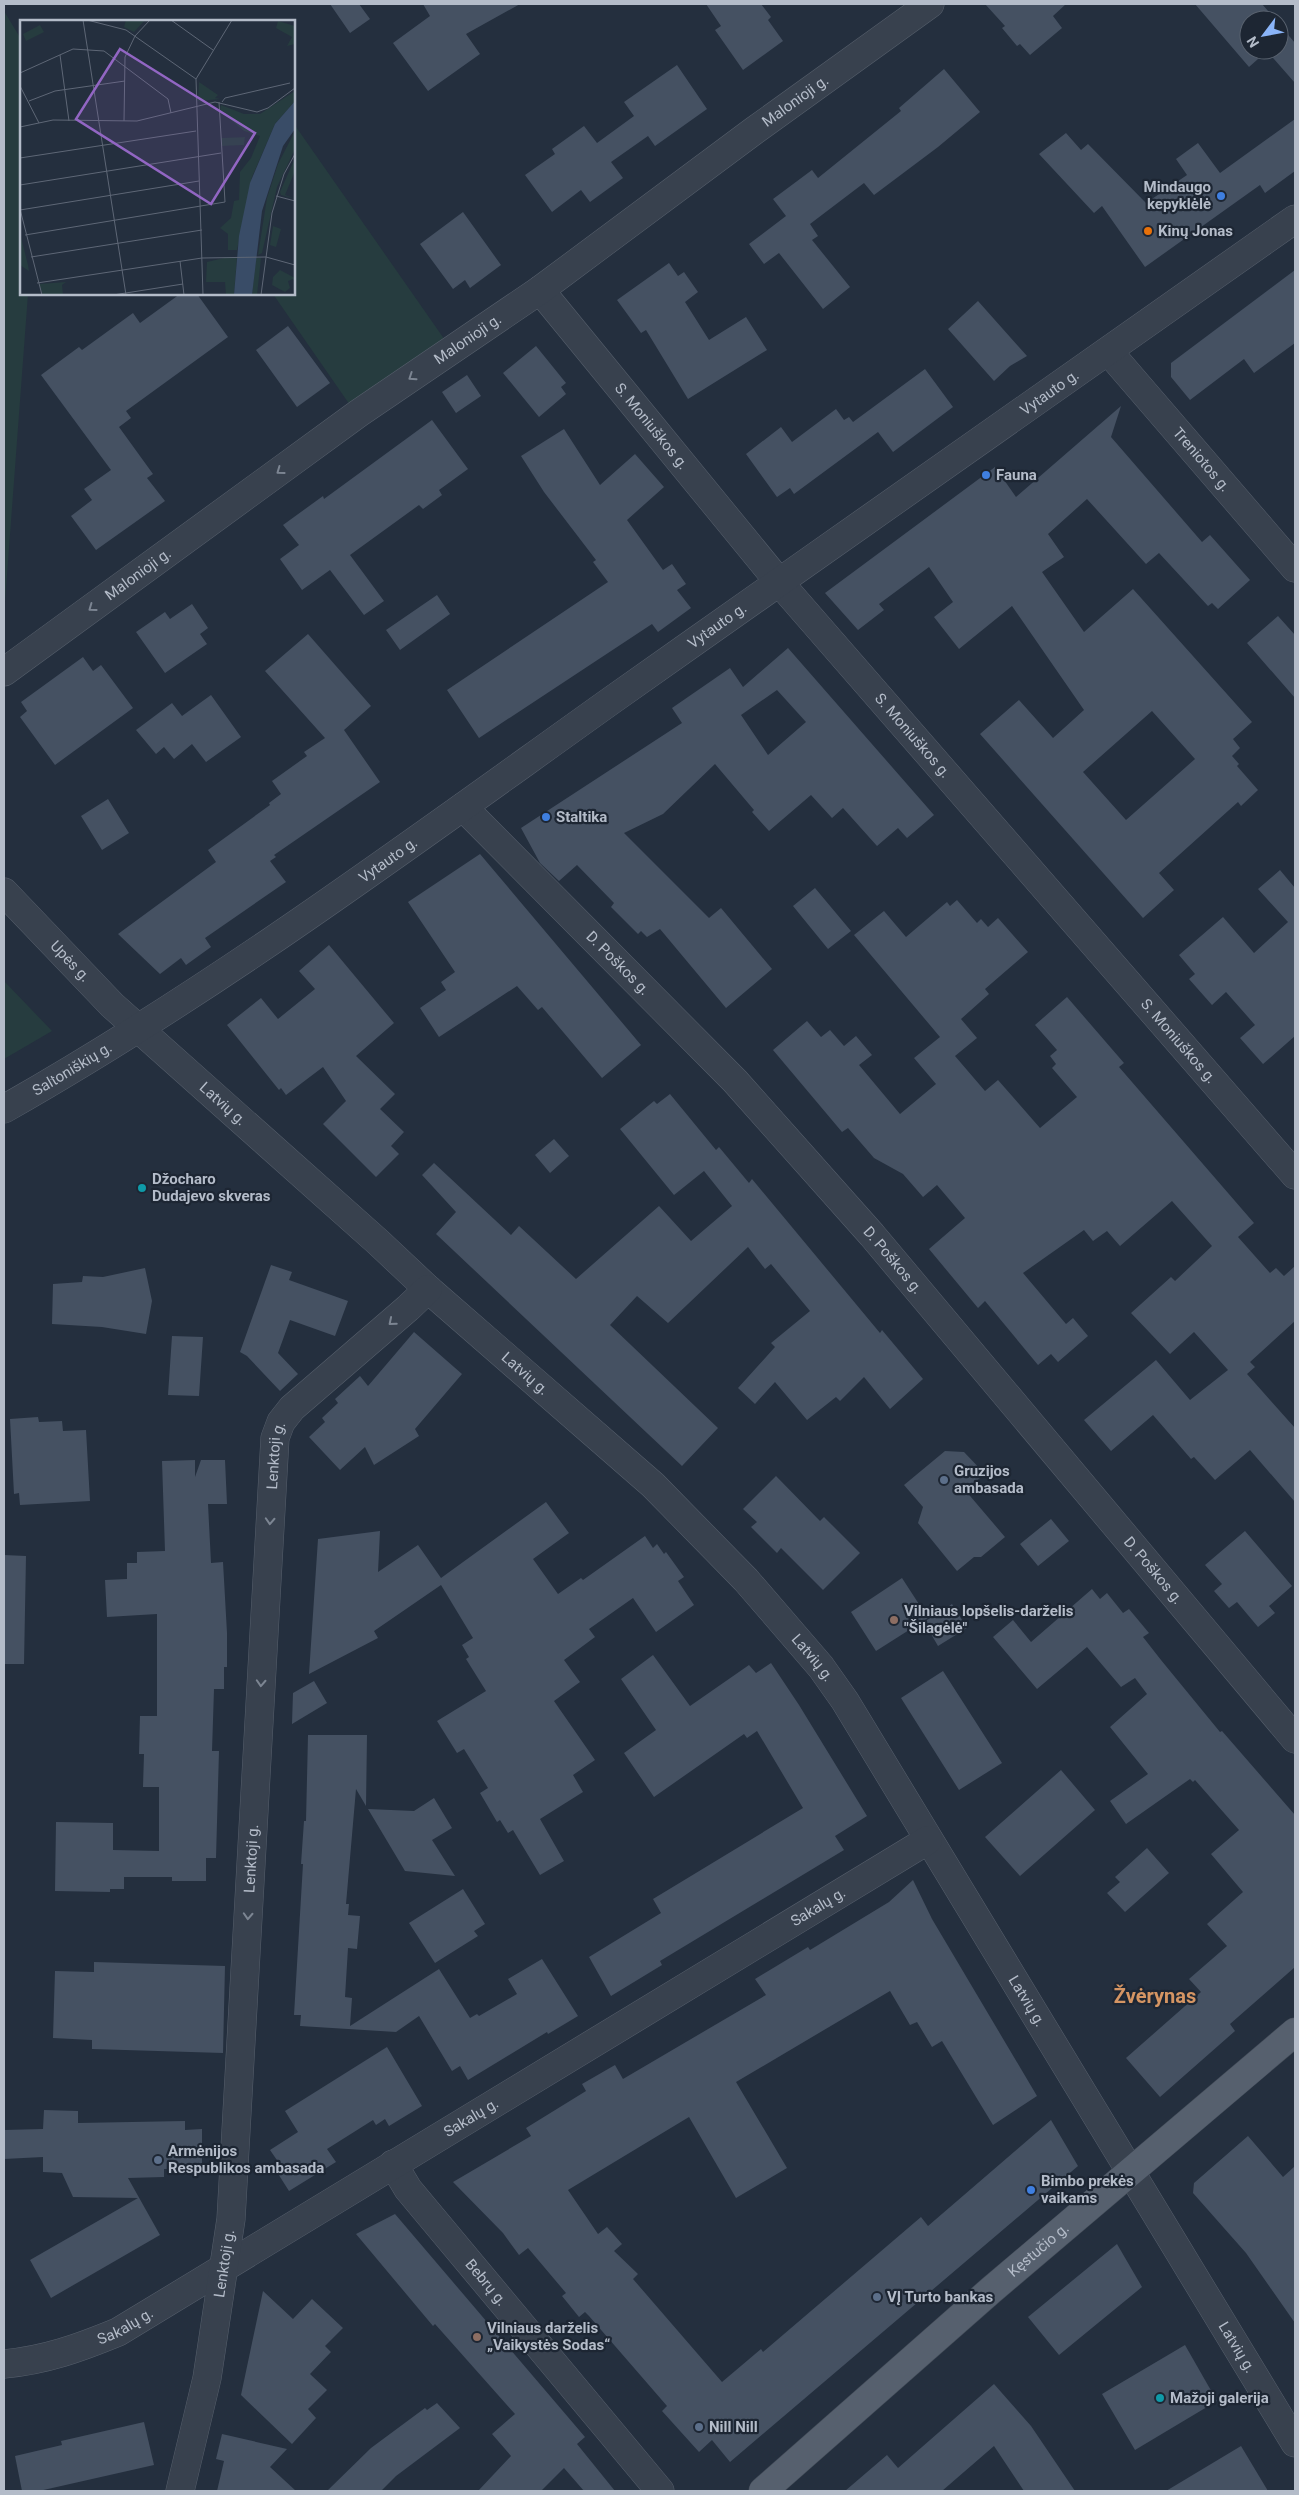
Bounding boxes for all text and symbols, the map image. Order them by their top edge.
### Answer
north arrow [1239,10,1289,60]
inset map [20,20,295,295]
text: N [1244,33,1262,50]
street label: Malonioji g. [759,71,832,131]
place label: Mindaugo kepyklėlė [1144,178,1211,213]
marker: Mindaugo kepyklėlė [1215,190,1227,202]
place label: Kinų Jonas [1158,222,1233,240]
marker: Kinų Jonas [1142,225,1154,237]
street label: Malonioji g. [431,310,505,368]
street label: Vytauto g. [1017,366,1082,419]
one-way arrow [409,371,418,380]
street label: S. Moniuškos g. [611,379,692,473]
street label: Treniotos g. [1169,424,1234,495]
one-way arrow [276,465,286,474]
place label: Fauna [996,466,1037,484]
marker: Fauna [980,469,992,481]
street label: Malonioji g. [102,544,175,604]
street label: Vytauto g. [684,599,750,652]
one-way arrow [89,602,98,610]
street label: S. Moniuškos g. [871,690,954,782]
place label: Staltika [556,808,607,826]
marker: Staltika [540,811,552,823]
street label: Vytauto g. [355,833,421,887]
street label: D. Poškos g. [583,927,653,999]
street label: Upės g. [47,937,94,986]
street label: S. Moniuškos g. [1137,995,1220,1087]
street label: Saltoniškių g. [29,1038,115,1100]
street label: Latvių g. [196,1078,250,1129]
place label: Džocharo Dudajevo skveras [152,1170,271,1205]
marker: Džocharo Dudajevo skveras [136,1182,148,1194]
street label: D. Poškos g. [860,1223,927,1298]
one-way arrow [389,1317,398,1325]
street label: Latvių g. [498,1348,552,1399]
street label: Lenktoji g. [263,1419,289,1490]
place label: Gruzijos ambasada [954,1462,1024,1497]
marker: Gruzijos ambasada [938,1474,950,1486]
one-way arrow [264,1517,275,1525]
street label: D. Poškos g. [1120,1533,1187,1608]
place label: Vilniaus lopšelis-darželis "Šilagėlė" [904,1602,1074,1637]
marker: Vilniaus lopšelis-darželis "Šilagėlė" [888,1614,900,1626]
street label: Latvių g. [788,1630,837,1685]
one-way arrow [255,1680,266,1688]
street label: Lenktoji g. [240,1824,262,1893]
street label: Sakalų g. [787,1883,849,1930]
one-way arrow [243,1912,254,1920]
street label: Latvių g. [1005,1972,1049,2030]
district label: Žvėrynas [1114,1984,1196,2008]
street label: Sakalų g. [440,2094,502,2141]
place label: Armėnijos Respublikos ambasada [168,2142,324,2177]
marker: Armėnijos Respublikos ambasada [152,2154,164,2166]
place label: Bimbo prekės vaikams [1041,2172,1134,2207]
marker: Bimbo prekės vaikams [1025,2184,1037,2196]
street label: Kęstučio g. [1004,2219,1073,2281]
street label: Lenktoji g. [210,2228,238,2299]
street label: Bebrų g. [461,2256,511,2310]
place label: VĮ Turto bankas [887,2288,994,2306]
marker: VĮ Turto bankas [871,2291,883,2303]
street label: Sakalų g. [95,2304,157,2348]
place label: Vilniaus darželis „Vaikystės Sodas“ [487,2319,610,2354]
street label: Latvių g. [1215,2319,1259,2376]
marker: Vilniaus darželis „Vaikystės Sodas“ [471,2331,483,2343]
place label: Mažoji galerija [1170,2389,1269,2407]
marker: Mažoji galerija [1154,2392,1166,2404]
place label: Nill Nill [709,2418,758,2436]
marker: Nill Nill [693,2421,705,2433]

